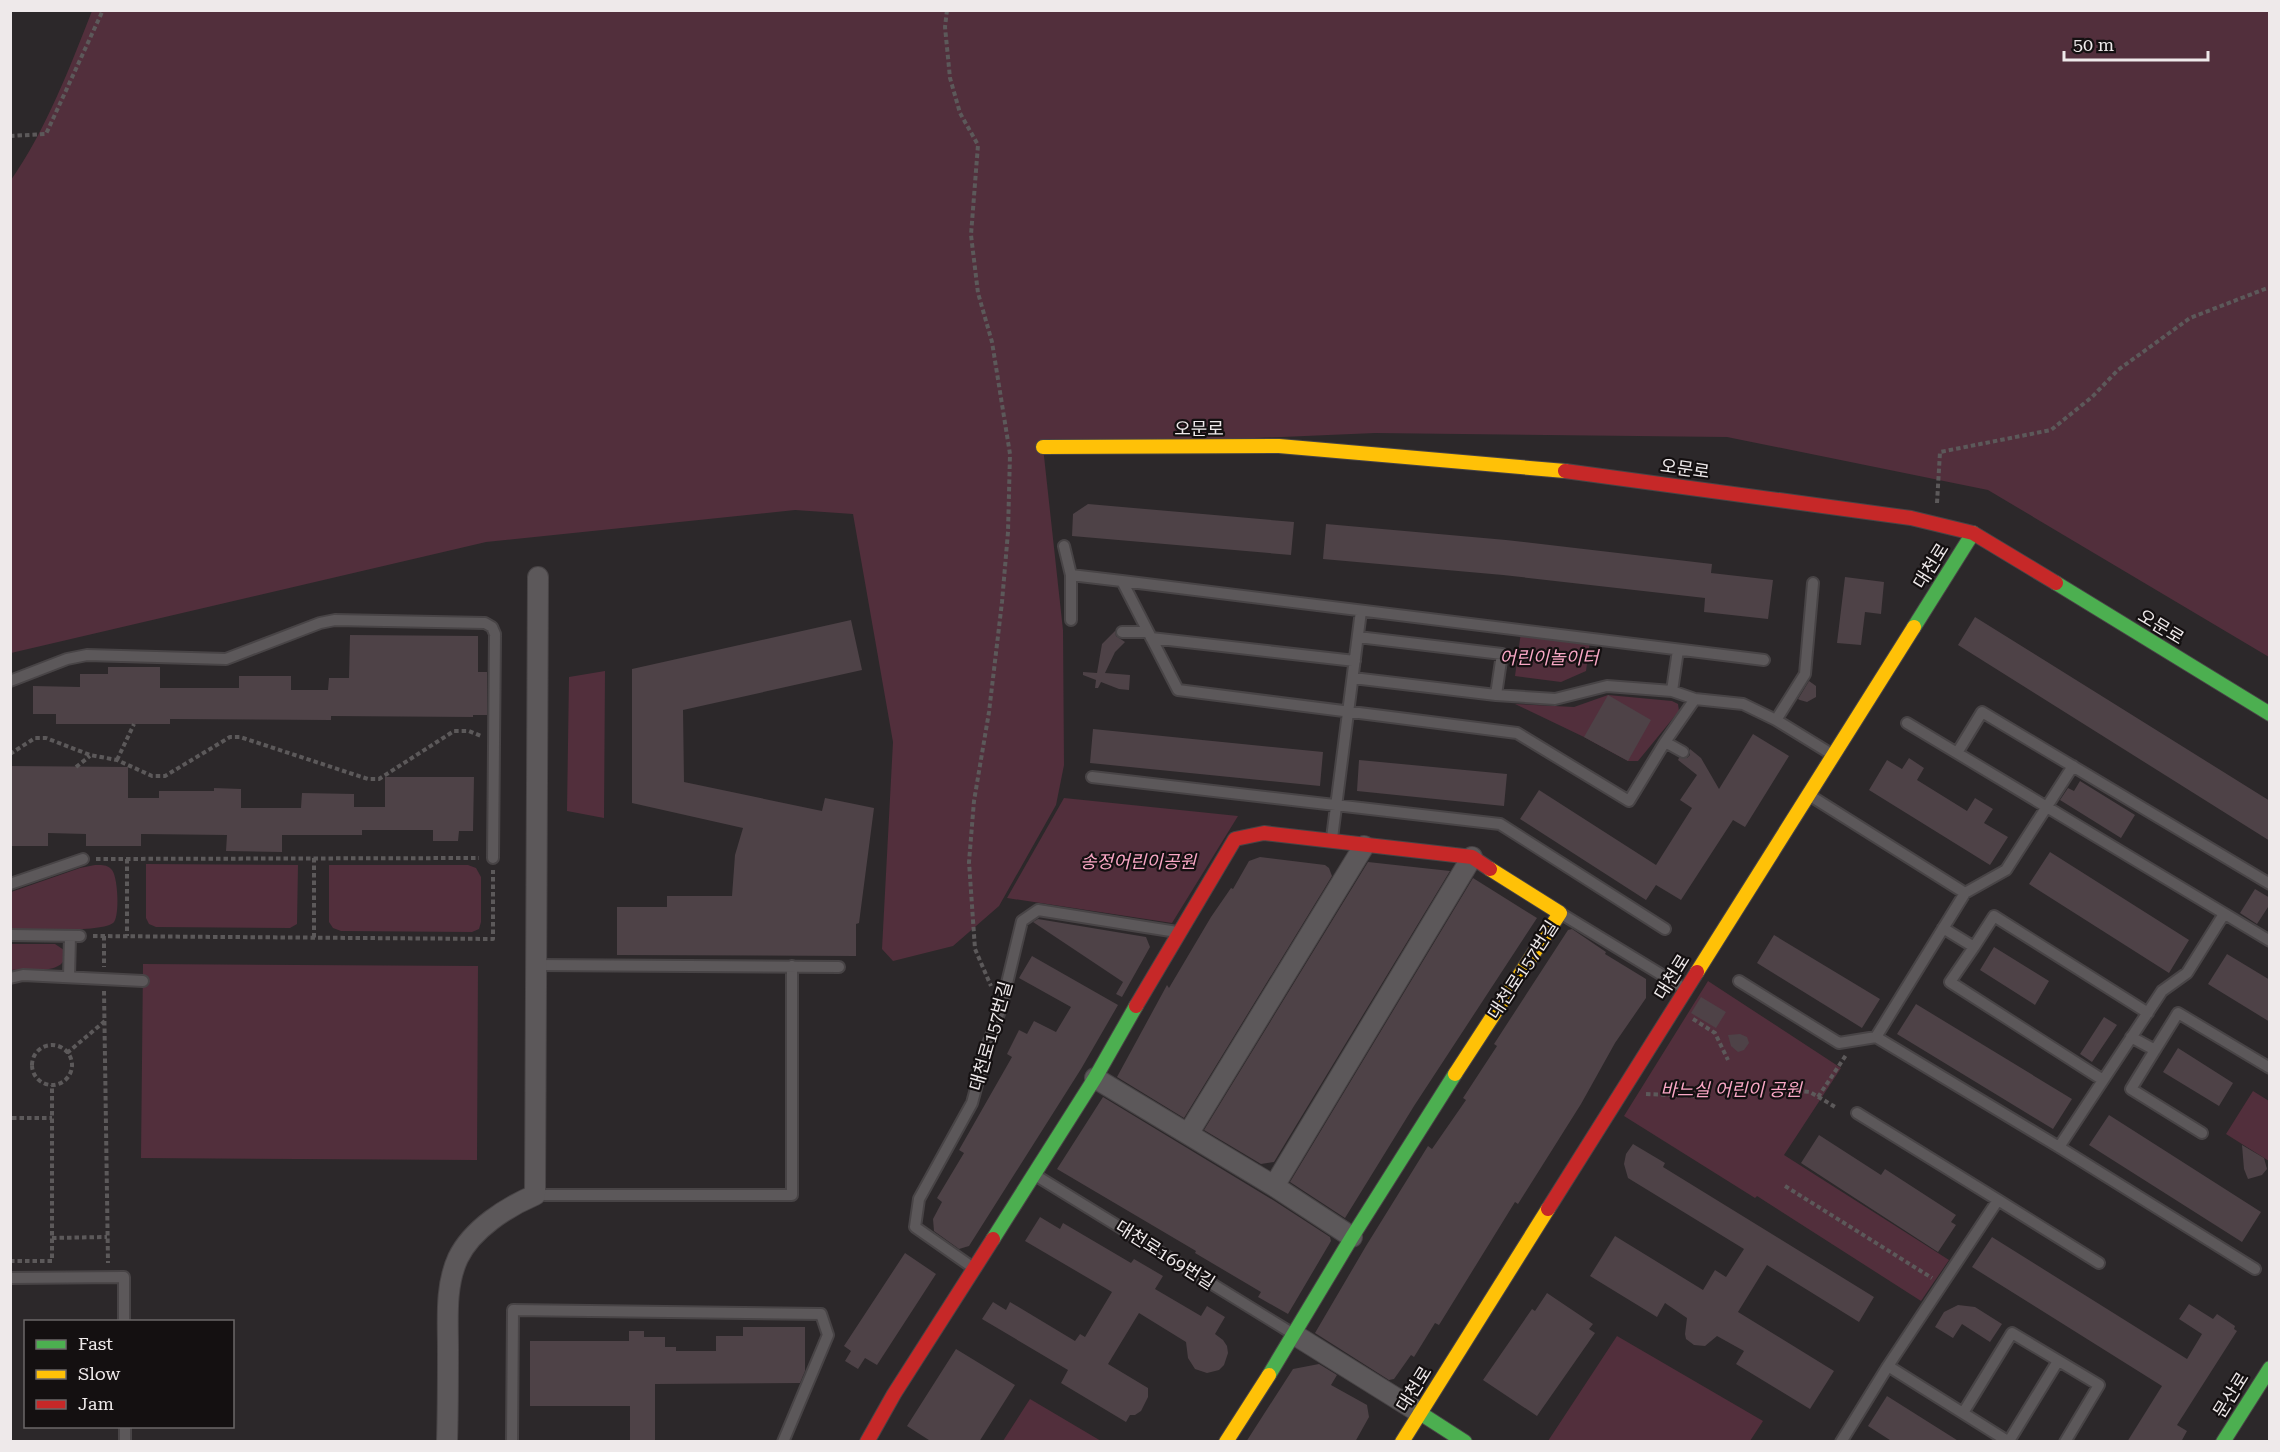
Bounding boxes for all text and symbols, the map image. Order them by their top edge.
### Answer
scale bar [2064,24,2208,62]
text: 50 m [2073,34,2114,55]
street label: 오문로 [1174,418,1224,439]
street label: 오문로 [1659,455,1711,482]
street label: 대천로 [1909,539,1953,592]
street label: 오문로 [2135,605,2188,648]
park label: 어린이놀이터 [1499,647,1601,668]
park label: 송정어린이공원 [1080,851,1197,872]
street label: 대천로157번길 [1483,917,1562,1023]
street label: 대천로 [1650,950,1694,1003]
street label: 대천로157번길 [965,979,1016,1093]
park label: 바느실 어린이 공원 [1660,1079,1803,1100]
street label: 대천로169번길 [1112,1216,1219,1293]
legend [24,1320,234,1428]
text: Fast [78,1333,113,1354]
street label: 대천로 [1392,1362,1436,1415]
text: Slow [78,1363,120,1384]
street label: 문산로 [2209,1368,2253,1421]
text: Jam [78,1393,114,1414]

